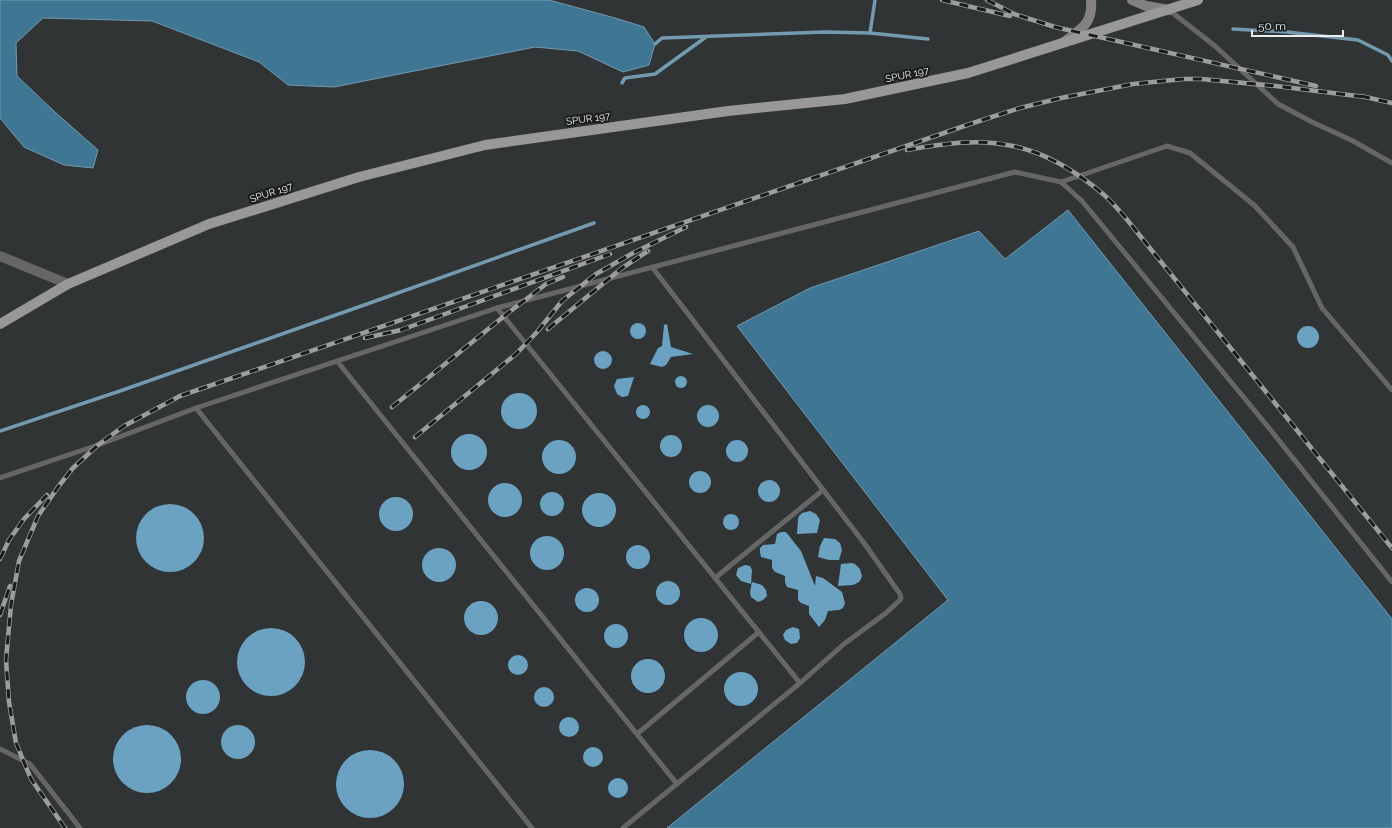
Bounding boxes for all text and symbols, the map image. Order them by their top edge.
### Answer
scale bar [1252,12,1343,38]
text: 50 m [1258,19,1286,33]
street label: SPUR 197 [884,64,931,84]
street label: SPUR 197 [565,110,611,127]
street label: SPUR 197 [248,180,295,205]

